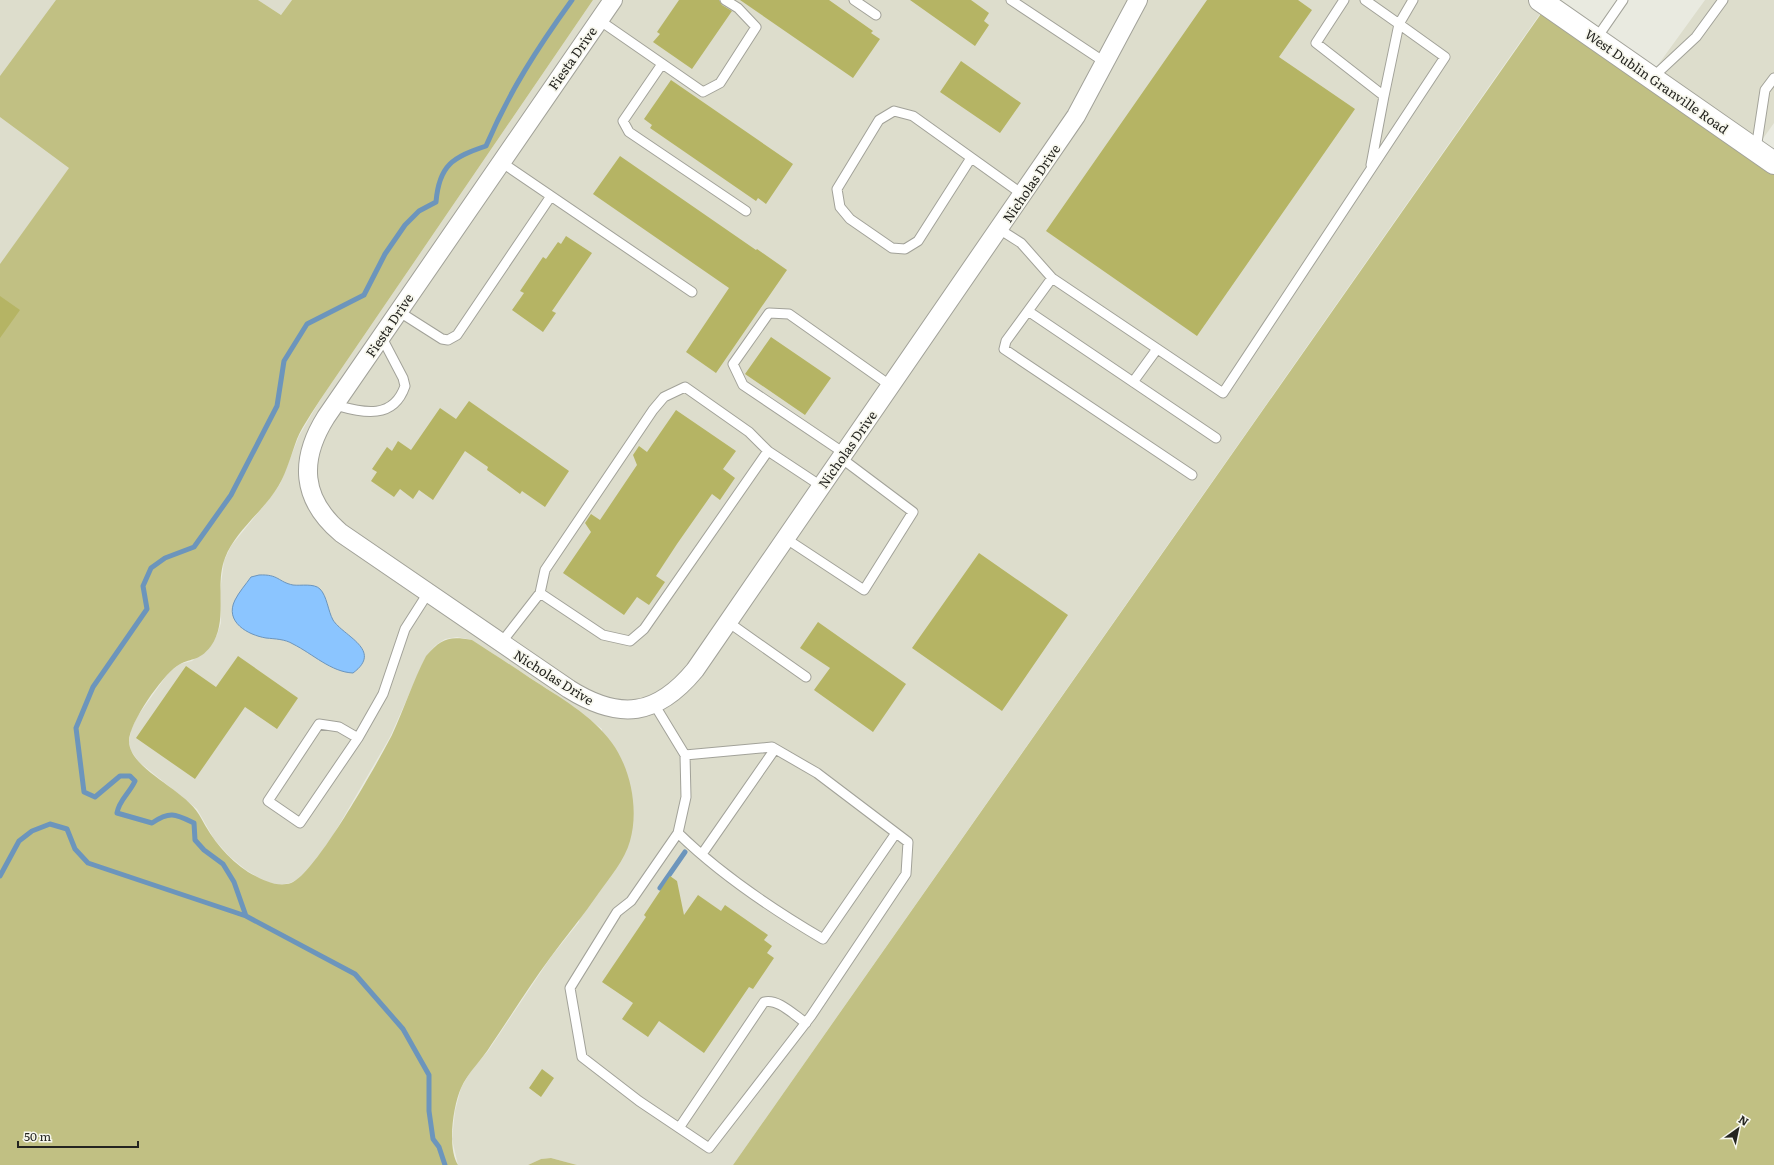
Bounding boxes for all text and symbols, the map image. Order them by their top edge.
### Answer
street label: Fiesta Drive [543,22,601,94]
street label: West Dublin Granville Road [1581,24,1733,138]
street label: Nicholas Drive [998,140,1064,226]
street label: Fiesta Drive [361,289,418,361]
street label: Nicholas Drive [813,406,881,492]
street label: Nicholas Drive [510,645,598,709]
north arrow [1718,1109,1758,1149]
text: N [1736,1111,1752,1129]
scale bar [18,1123,138,1149]
text: 50 m [24,1127,51,1145]

